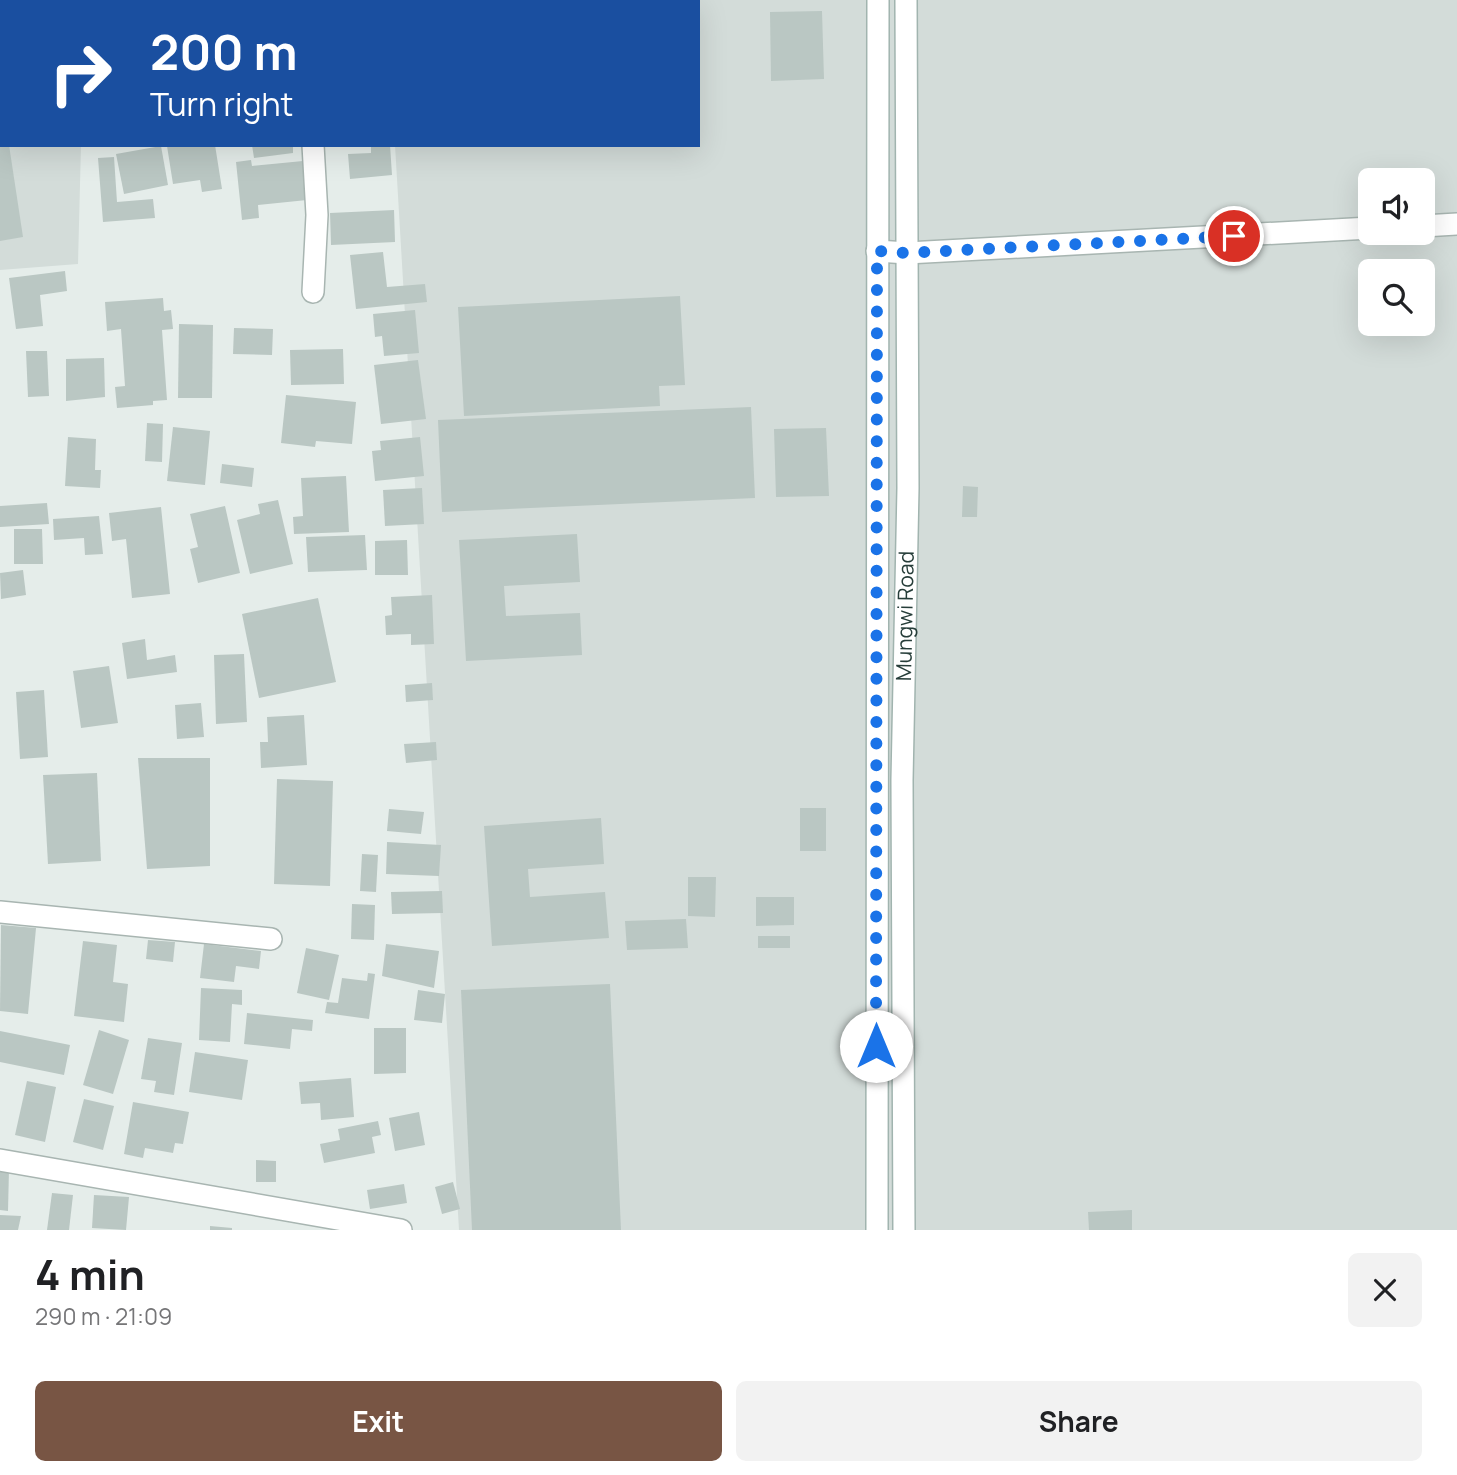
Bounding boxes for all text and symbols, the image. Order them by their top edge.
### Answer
text: 200 m [150,18,298,85]
icon: right [35,28,126,119]
text: Turn right [150,82,293,126]
map controls [1358,168,1435,336]
button: sound [1358,168,1435,245]
pin [1204,206,1264,266]
icon: arrive [1215,217,1253,255]
button: search [1358,259,1435,336]
street label: Mungwi Road [889,551,920,681]
position arrow [839,1009,913,1083]
text: 4 min [35,1245,145,1303]
button: close [1348,1253,1422,1327]
text: 290 m · 21:09 [35,1300,172,1332]
button: Exit [35,1381,722,1461]
button: Share [736,1381,1422,1461]

